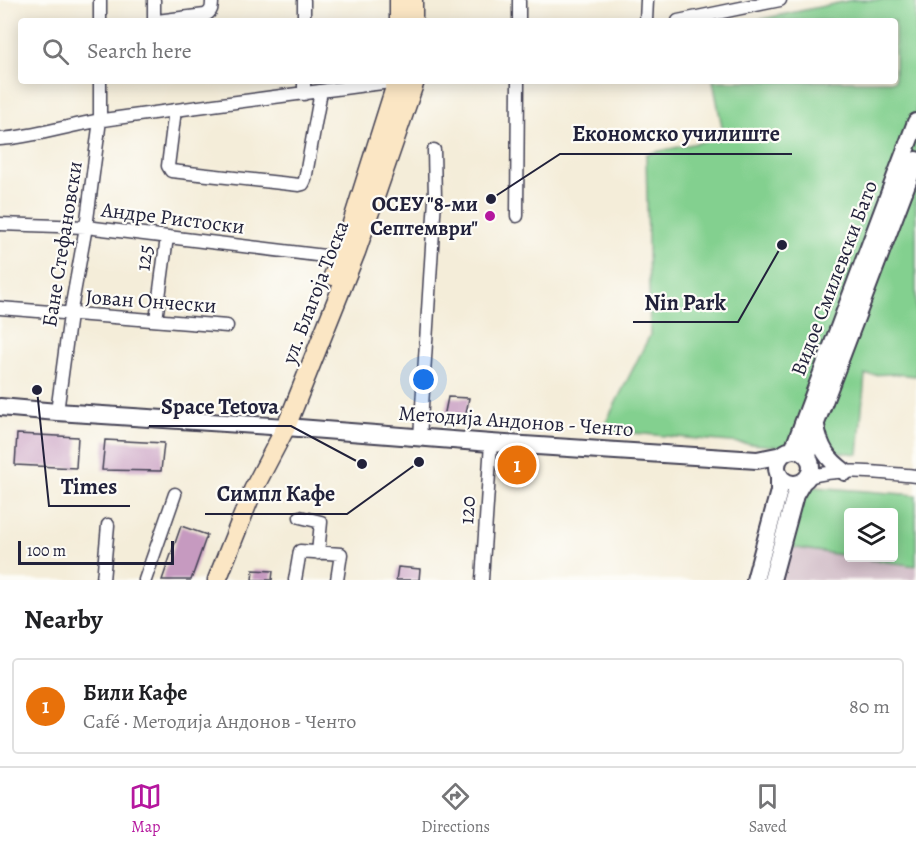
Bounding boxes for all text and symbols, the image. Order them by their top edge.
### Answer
search box [18,18,898,84]
icon: search [39,35,72,68]
text: Search here [87,36,192,66]
callout: Економско училиште [560,114,792,154]
text: Економско училиште [572,119,780,149]
street label: Бане Стефановски [35,159,89,329]
street label: Видое Смилевски Бато [784,176,884,380]
place label: ОСЕУ "8-ми Септември" [370,190,478,242]
street label: Андре Ристоски [99,195,246,241]
marker: ОСЕУ "8-ми Септември" [483,209,497,223]
street label: ул. Благоја Тоска [274,216,355,369]
street label: 125 [129,243,159,273]
street label: Јован Ончески [84,282,218,320]
callout: Nin Park [633,282,738,322]
text: Nin Park [644,288,726,318]
your location [409,365,438,394]
callout: Space Tetova [149,386,291,426]
text: Space Tetova [161,392,279,422]
street label: Методија Андонов - Ченто [397,399,635,443]
pin: 1 [498,442,536,488]
callout: Times [49,466,130,506]
text: Times [61,472,117,502]
callout: Симпл Кафе [205,474,347,514]
text: Симпл Кафе [217,479,335,509]
street label: 120 [452,495,482,525]
map controls [844,508,898,562]
button: layers [844,508,898,562]
scale bar [18,538,174,566]
text: 100 m [27,540,66,562]
text: Nearby [24,602,103,637]
text: Били Кафе [83,678,187,708]
text: 1 [42,693,49,720]
text: 80 m [849,693,890,720]
text: Café · Методија Андонов - Ченто [83,708,356,735]
tab: Map [129,780,162,838]
tab: Directions [421,780,490,838]
tab: Saved [749,780,787,838]

